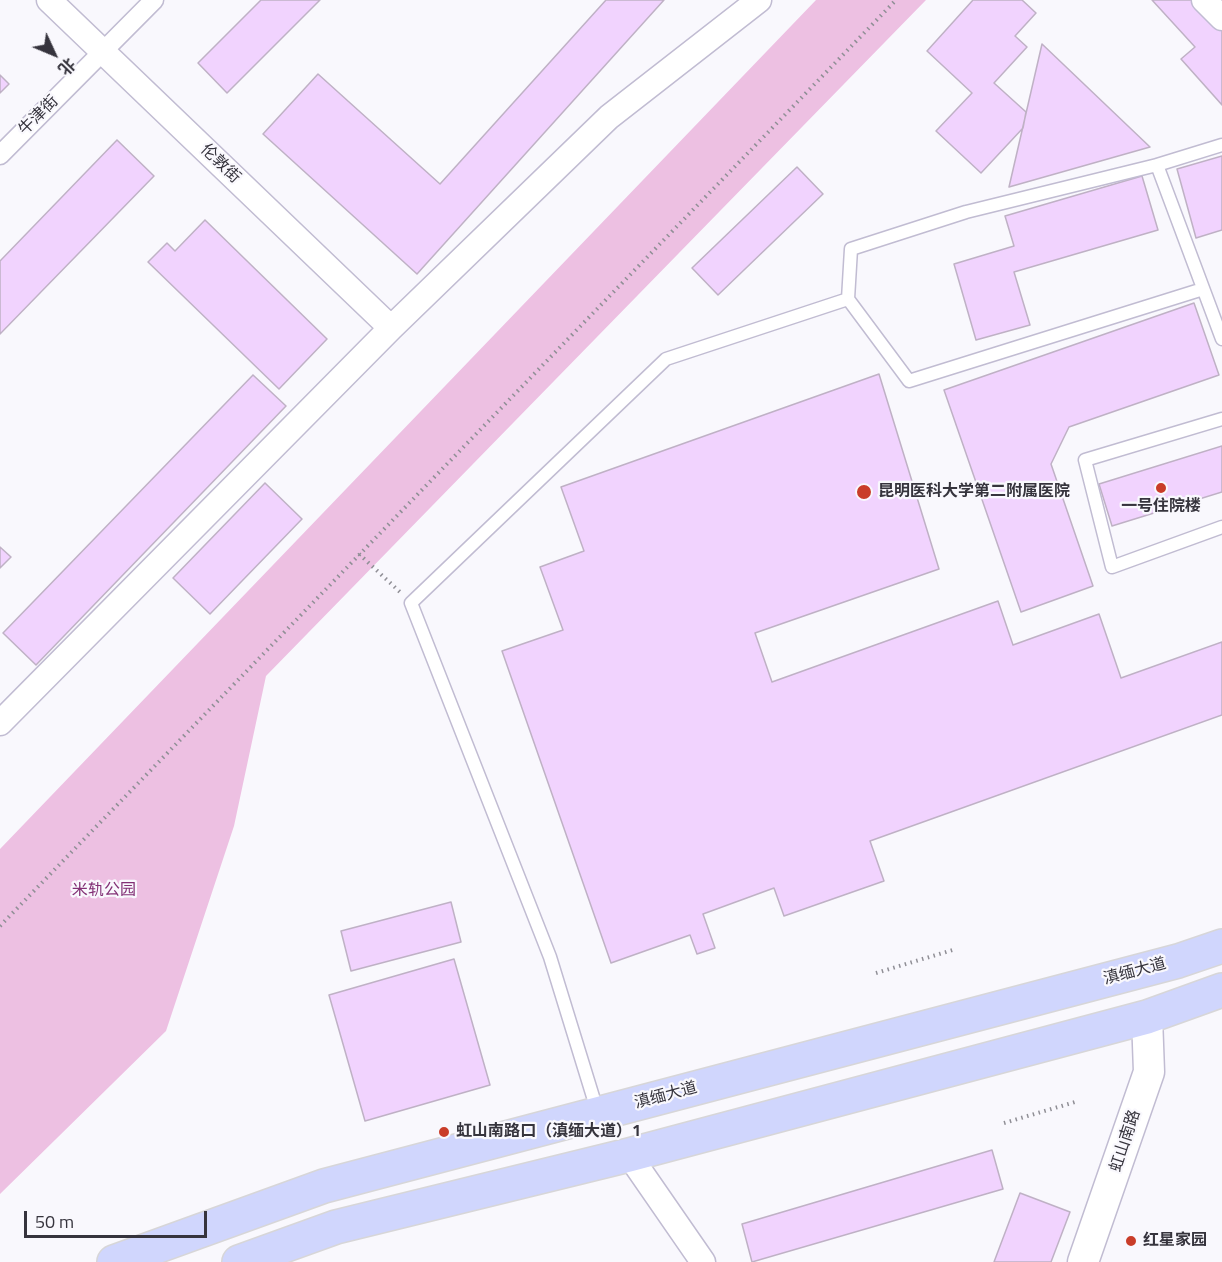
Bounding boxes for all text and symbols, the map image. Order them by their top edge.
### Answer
north arrow [24,24,84,84]
text: 北 [53,52,81,81]
street label: 牛津街 [15,92,63,140]
street label: 伦敦街 [196,140,244,188]
marker: 一号住院楼 [1154,481,1168,495]
place label: 昆明医科大学第二附属医院 [878,482,1070,502]
marker: 昆明医科大学第二附属医院 [855,483,873,501]
place label: 一号住院楼 [1121,497,1201,517]
park label: 米轨公园 [72,881,136,901]
street label: 滇缅大道 [1102,954,1168,990]
street label: 滇缅大道 [633,1078,699,1114]
street label: 虹山南路 [1107,1108,1145,1174]
place label: 虹山南路口（滇缅大道）1 [456,1122,641,1142]
marker: 虹山南路口（滇缅大道）1 [437,1125,451,1139]
scale bar [27,1199,210,1237]
text: 50 m [35,1208,74,1235]
place label: 红星家园 [1143,1231,1207,1251]
marker: 红星家园 [1124,1234,1138,1248]

